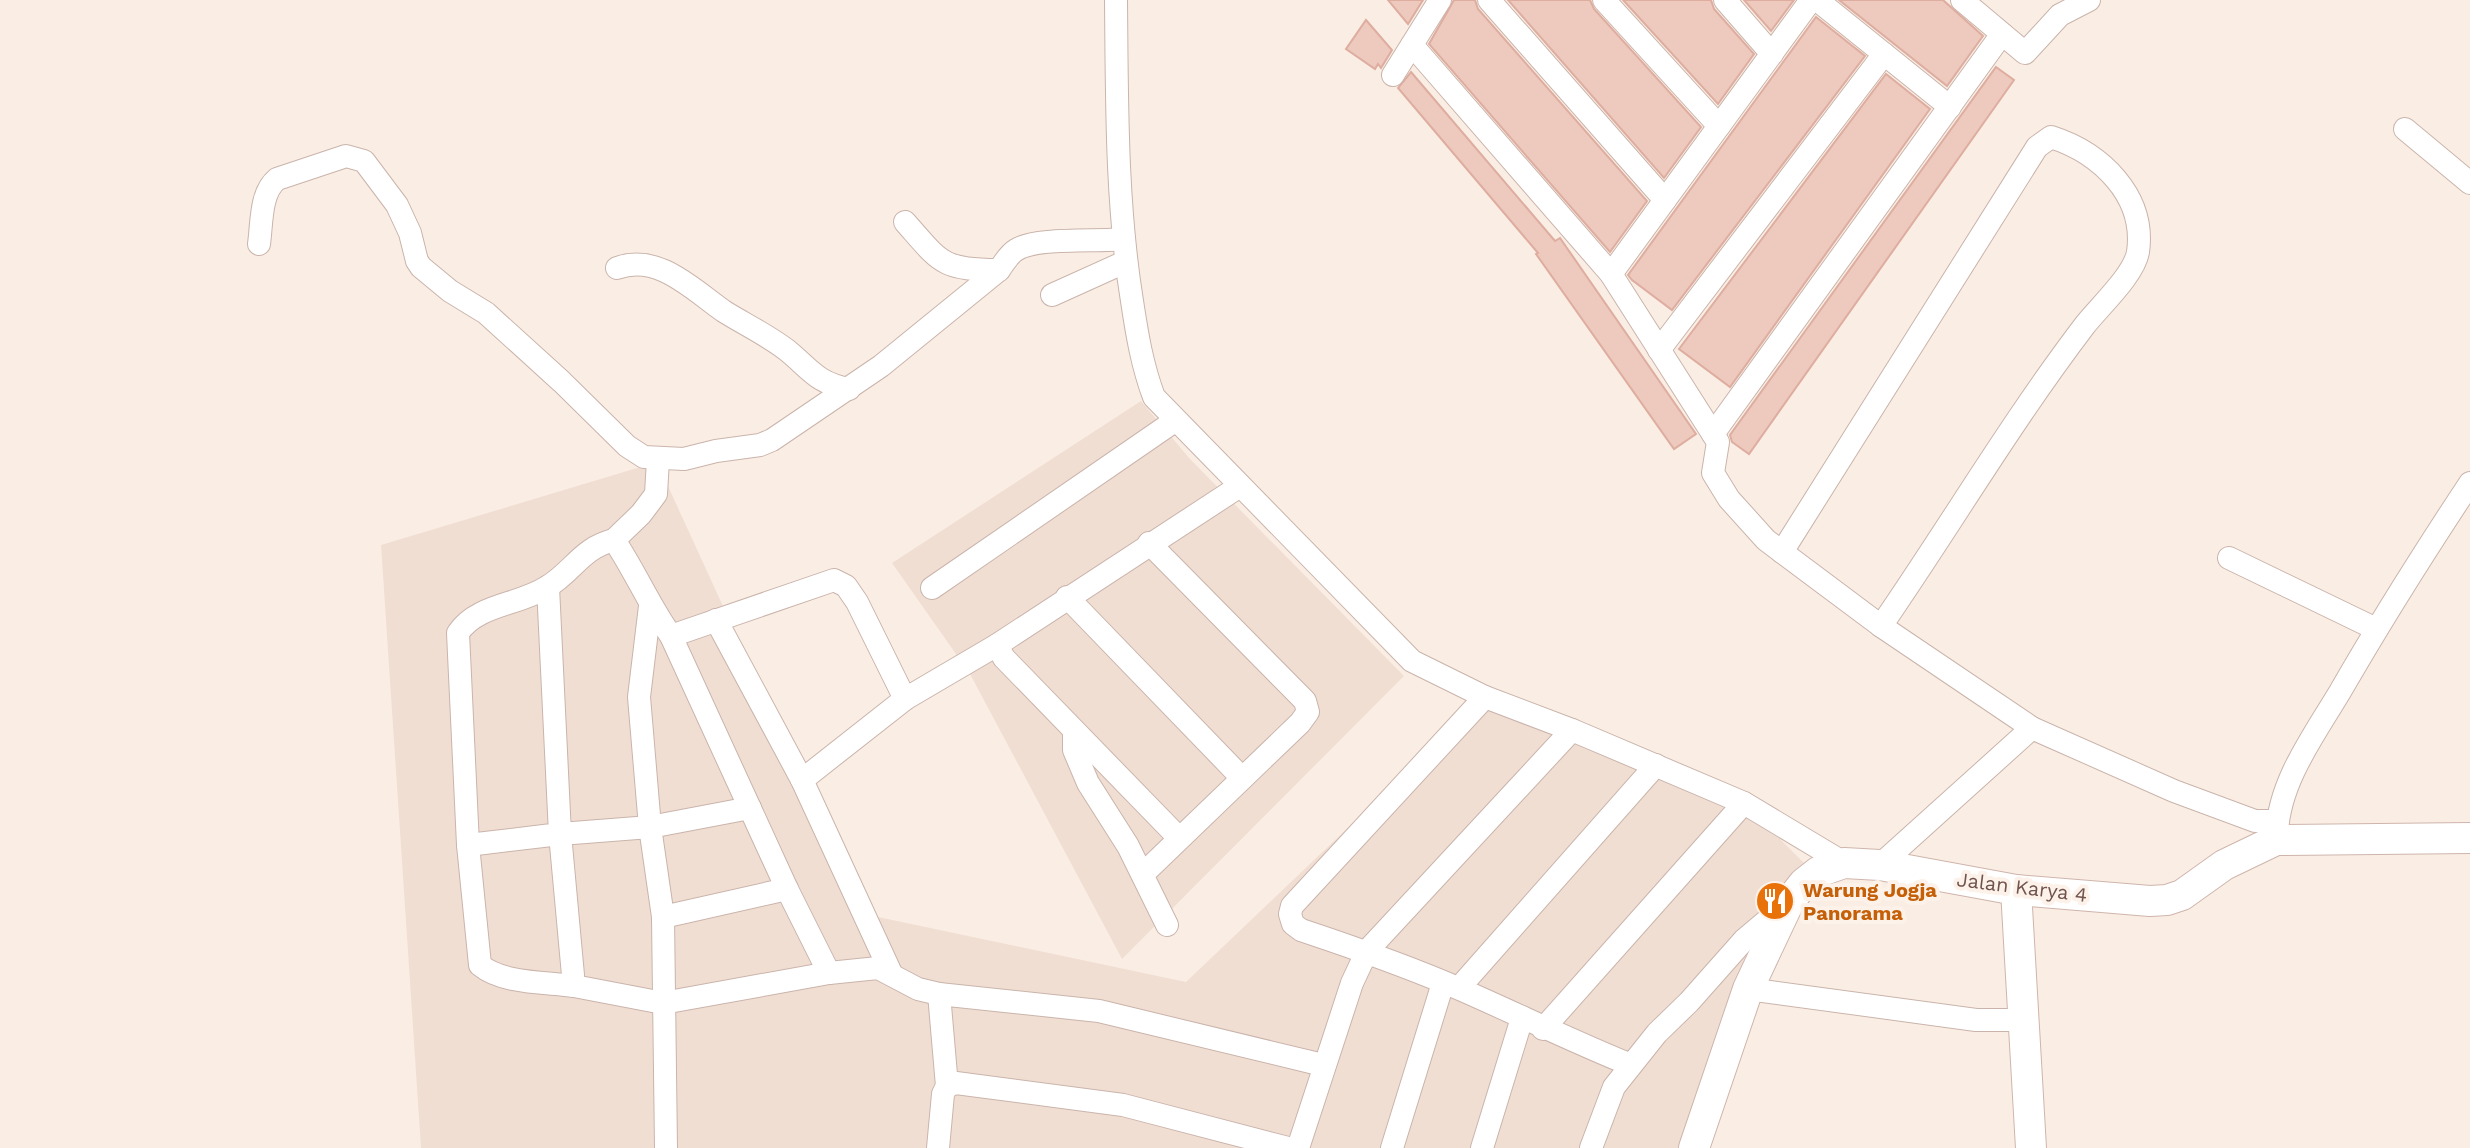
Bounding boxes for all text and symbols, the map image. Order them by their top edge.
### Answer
street label: Jalan Karya 4 [1955,867,2089,907]
place label: Warung Jogja Panorama [1803,878,1937,925]
restaurant icon: Warung Jogja Panorama [1754,880,1796,922]

